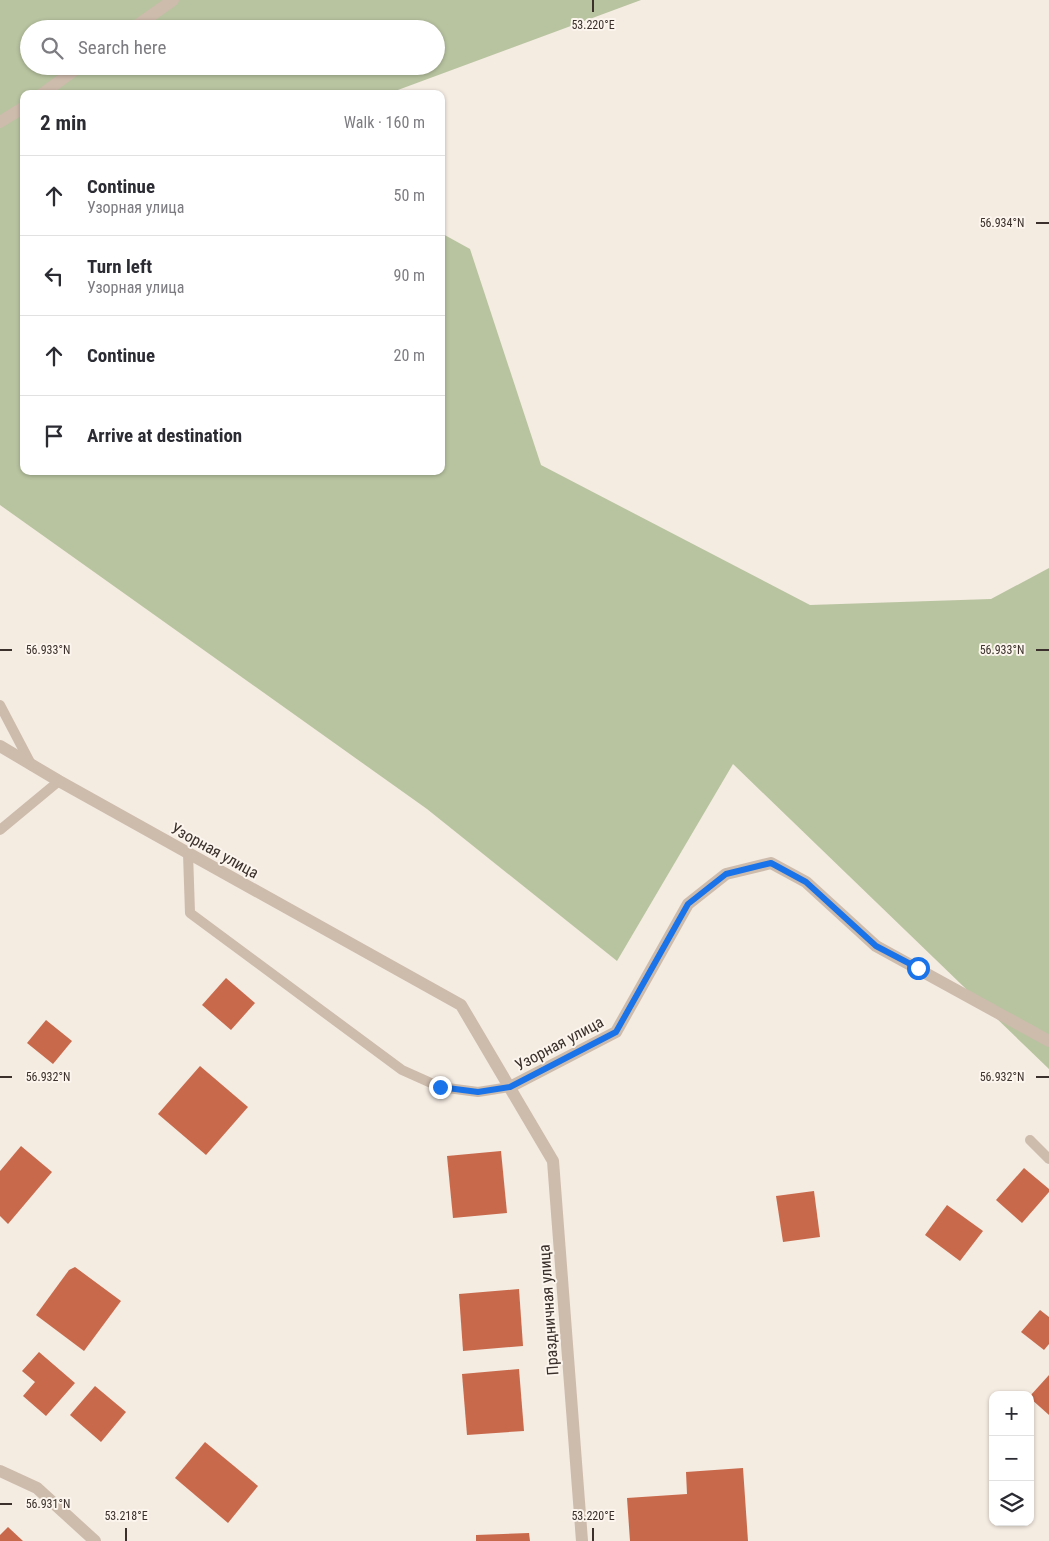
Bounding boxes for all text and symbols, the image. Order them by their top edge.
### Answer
text: 53.220°E [571,18,615,32]
search box [20,20,445,75]
icon: search [38,34,66,62]
text: Search here [78,36,166,59]
text: 2 min [40,111,87,135]
text: Walk · 160 m [344,113,425,132]
text: Continue [87,175,155,198]
icon: ahead [40,182,68,210]
text: 50 m [393,186,425,205]
text: Узорная улица [87,198,184,217]
text: 56.934°N [980,216,1024,230]
text: Turn left [87,255,152,278]
icon: left [40,262,68,290]
text: 90 m [393,266,425,285]
text: Узорная улица [87,278,184,297]
icon: ahead [40,342,68,370]
text: Continue [87,344,155,367]
text: 20 m [393,346,425,365]
icon: arrive [40,422,68,450]
text: Arrive at destination [87,424,242,447]
text: 56.933°N [26,643,70,657]
text: 56.933°N [980,643,1024,657]
street label: Узорная улица [168,819,262,882]
route start [907,957,930,980]
street label: Узорная улица [512,1012,607,1075]
text: 56.932°N [26,1070,70,1084]
text: 56.932°N [980,1070,1024,1084]
route end [429,1076,452,1099]
street label: Праздничная улица [534,1244,563,1376]
map controls [989,1391,1034,1526]
button: + [989,1391,1034,1436]
button: − [989,1436,1034,1481]
button: layers [989,1481,1034,1526]
text: 56.931°N [26,1497,70,1511]
text: 53.218°E [104,1509,148,1523]
text: 53.220°E [571,1509,615,1523]

